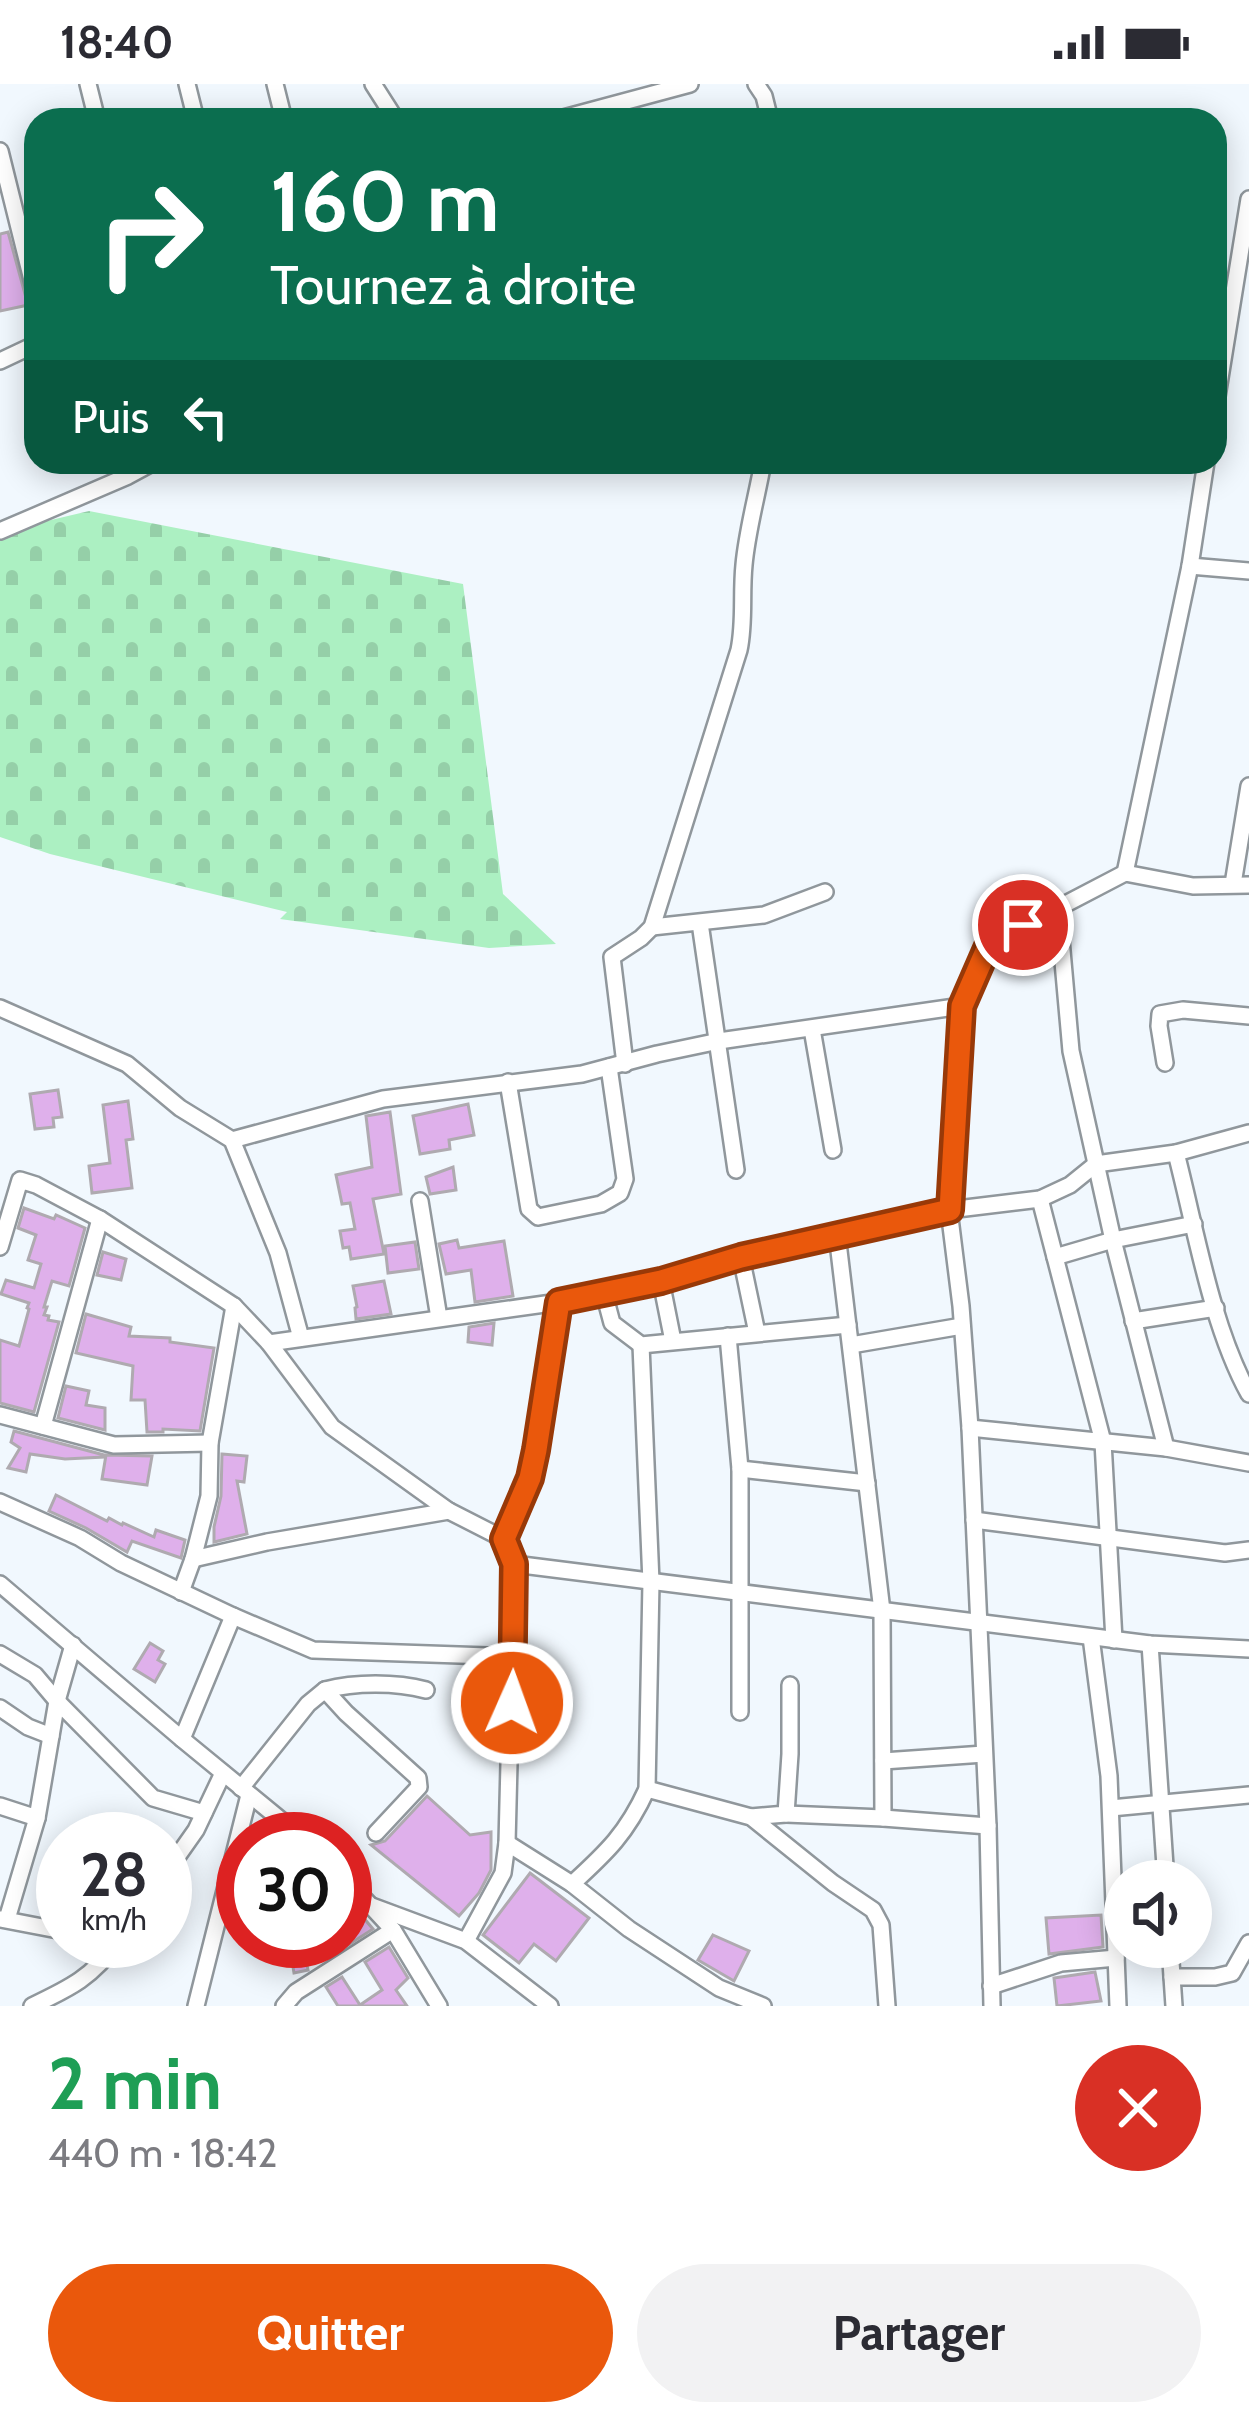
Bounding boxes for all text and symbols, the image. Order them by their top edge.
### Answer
text: 18:40 [60,15,174,69]
text: 160 m [270,150,499,252]
icon: right [72,156,228,312]
text: Tournez à droite [270,252,636,318]
icon: left [173,384,239,450]
text: Puis [72,390,149,444]
pin [972,874,1074,976]
icon: arrive [990,892,1056,958]
position arrow [449,1640,575,1766]
speed limit sign: 30 [216,1812,372,1968]
text: 28 [80,1838,148,1911]
map controls [1104,1860,1212,1968]
button: sound [1104,1860,1212,1968]
text: km/h [81,1901,147,1938]
text: 2 min [48,2040,222,2127]
button: close [1075,2045,1201,2171]
text: 440 m · 18:42 [48,2129,278,2177]
button: Quitter [48,2264,613,2402]
button: Partager [637,2264,1201,2402]

